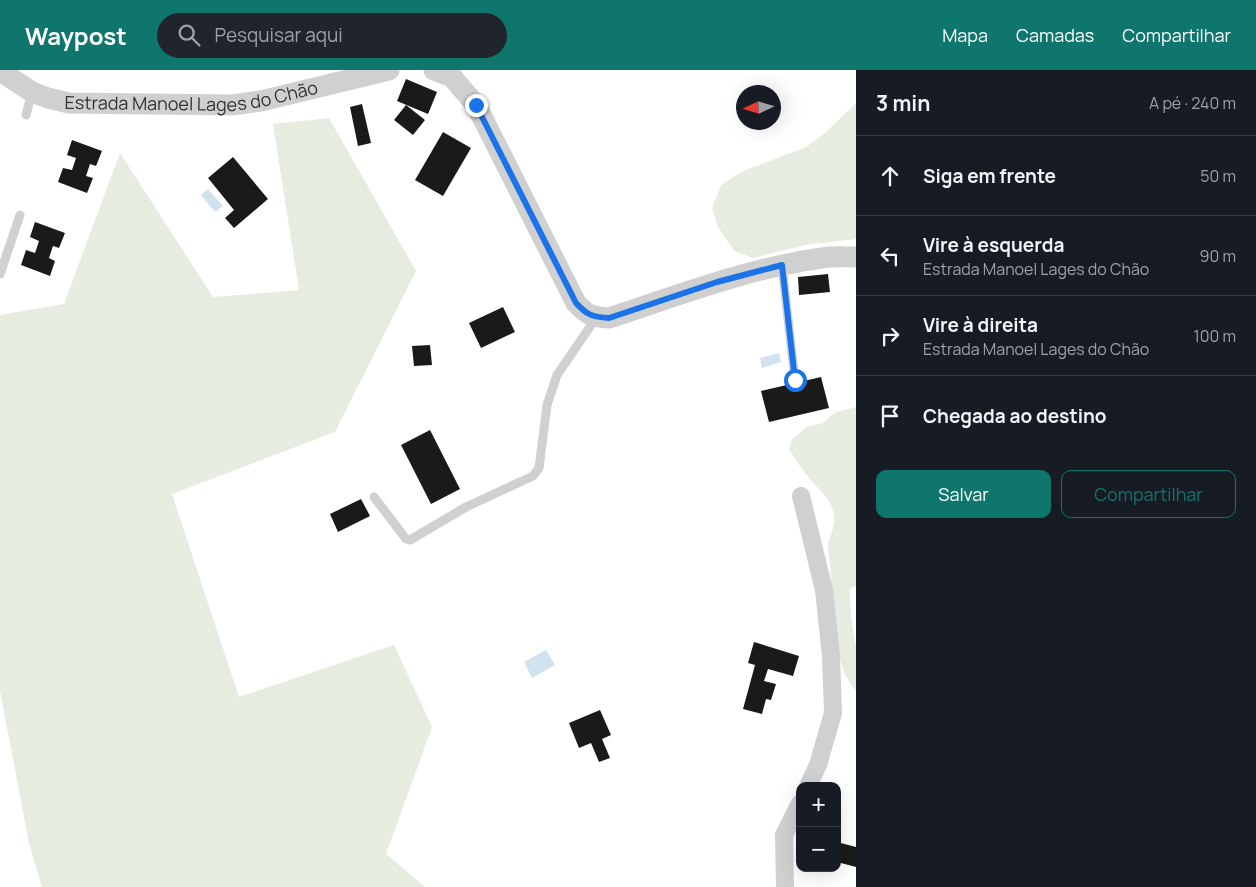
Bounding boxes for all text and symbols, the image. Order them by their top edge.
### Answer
search box [157,13,507,58]
text: Waypost [25,19,127,52]
icon: search [175,21,203,49]
text: Pesquisar aqui [215,22,343,48]
text: Mapa [942,23,988,47]
text: Camadas [1016,23,1094,47]
text: Compartilhar [1122,23,1231,47]
street label: Estrada Manoel Lages do Chão [65,75,320,116]
north arrow [736,85,781,130]
text: 3 min [876,89,930,117]
text: A pé · 240 m [1149,92,1236,114]
route end [465,94,488,117]
icon: ahead [876,162,904,190]
text: Siga em frente [923,163,1056,189]
text: 50 m [1200,165,1236,187]
text: Vire à esquerda [923,232,1064,258]
icon: left [876,242,904,270]
text: 90 m [1200,245,1236,267]
text: Estrada Manoel Lages do Chão [923,258,1149,280]
text: Vire à direita [923,312,1038,338]
icon: right [876,322,904,350]
text: 100 m [1193,325,1236,347]
text: Estrada Manoel Lages do Chão [923,338,1149,360]
route start [784,369,807,392]
icon: arrive [876,402,904,430]
text: Chegada ao destino [923,403,1106,429]
button: Salvar [876,470,1051,518]
button: Compartilhar [1061,470,1236,518]
map controls [796,782,841,872]
button: + [796,782,841,827]
button: − [796,827,841,872]

